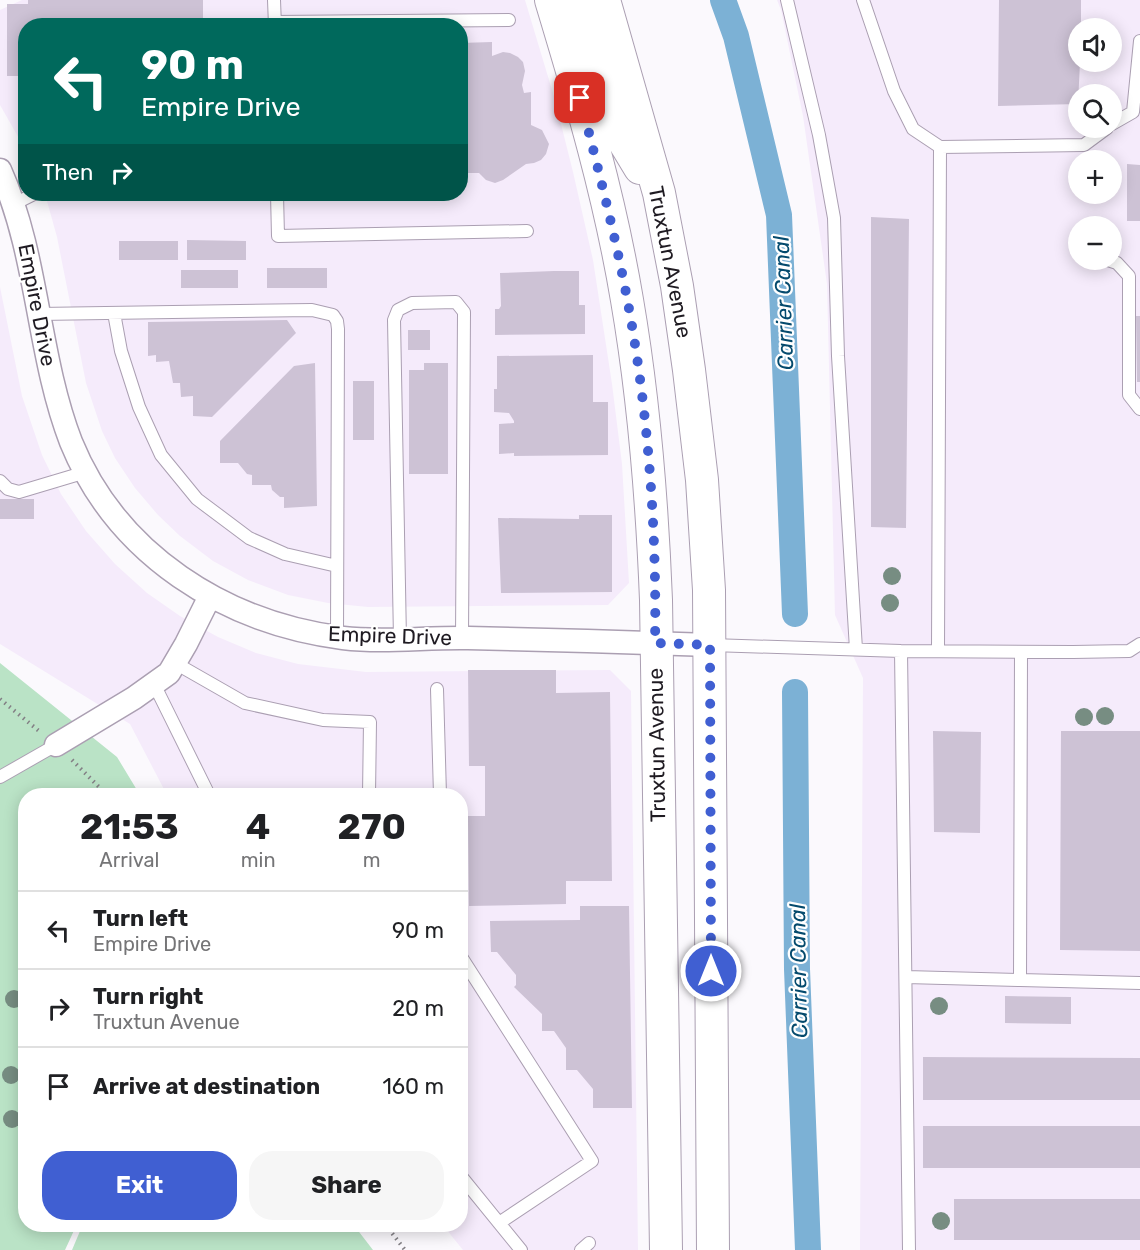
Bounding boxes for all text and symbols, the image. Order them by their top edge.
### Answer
map controls [1068,18,1122,270]
button: sound [1068,18,1122,72]
text: 90 m [141,40,244,90]
icon: left [42,42,120,120]
pin [554,72,605,123]
icon: arrive [563,81,596,114]
button: search [1068,84,1122,138]
text: Empire Drive [141,91,301,123]
button: + [1068,150,1122,204]
icon: right [105,156,138,189]
text: Then [42,159,93,186]
street label: Truxtun Avenue [644,184,697,340]
button: − [1068,216,1122,270]
water label: Carrier Canal [768,235,799,371]
street label: Empire Drive [13,242,62,368]
street label: Empire Drive [328,621,453,650]
street label: Truxtun Avenue [643,668,670,822]
text: 21:53 [80,805,179,848]
text: 4 [246,805,270,848]
text: 270 [338,805,406,848]
text: Arrival [99,848,159,872]
text: min [241,848,276,872]
text: m [363,848,381,872]
water label: Carrier Canal [784,903,813,1038]
text: Turn left [93,905,188,932]
icon: left [42,914,75,947]
text: 90 m [392,917,444,944]
text: Empire Drive [93,932,211,956]
position arrow [679,939,743,1003]
text: Turn right [93,983,203,1010]
icon: right [42,992,75,1025]
text: 20 m [392,995,444,1022]
text: Truxtun Avenue [93,1010,240,1034]
icon: arrive [42,1070,75,1103]
text: Arrive at destination [93,1073,320,1100]
text: 160 m [382,1073,444,1100]
button: Exit [42,1151,237,1220]
button: Share [249,1151,444,1220]

